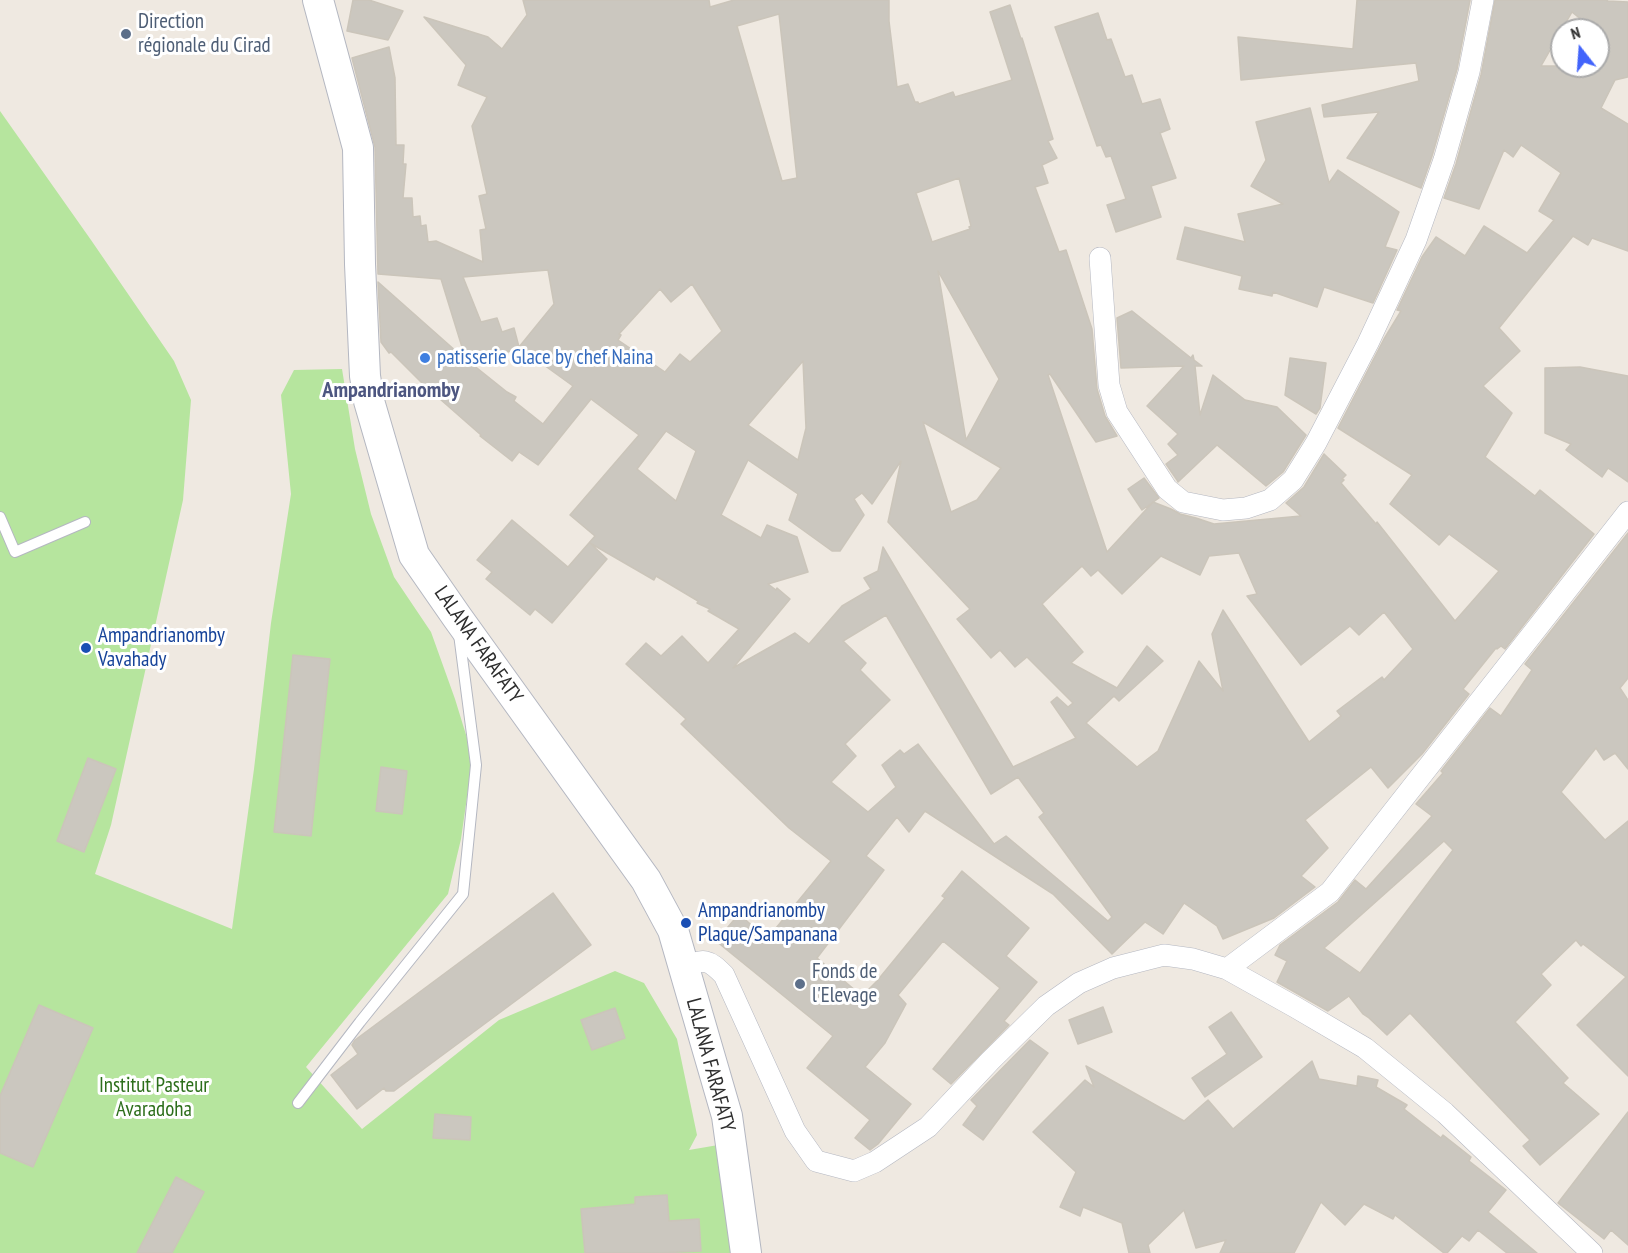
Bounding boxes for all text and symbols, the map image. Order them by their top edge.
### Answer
place label: Direction régionale du Cirad [138,9,271,59]
north arrow [1550,18,1610,78]
text: N [1568,22,1582,44]
marker: Direction régionale du Cirad [119,27,133,41]
place label: patisserie Glace by chef Naina [437,345,653,371]
marker: patisserie Glace by chef Naina [418,351,432,365]
district label: Ampandrianomby [322,378,460,404]
street label: LALANA FARAFATY [428,582,528,708]
place label: Ampandrianomby Vavahady [98,623,225,673]
marker: Ampandrianomby Vavahady [79,641,93,655]
place label: Ampandrianomby Plaque/Sampanana [698,898,838,948]
marker: Ampandrianomby Plaque/Sampanana [679,916,693,930]
place label: Fonds de l'Elevage [812,959,877,1009]
marker: Fonds de l'Elevage [793,977,807,991]
street label: LALANA FARAFATY [680,995,740,1135]
park label: Institut Pasteur Avaradoha [99,1073,209,1123]

